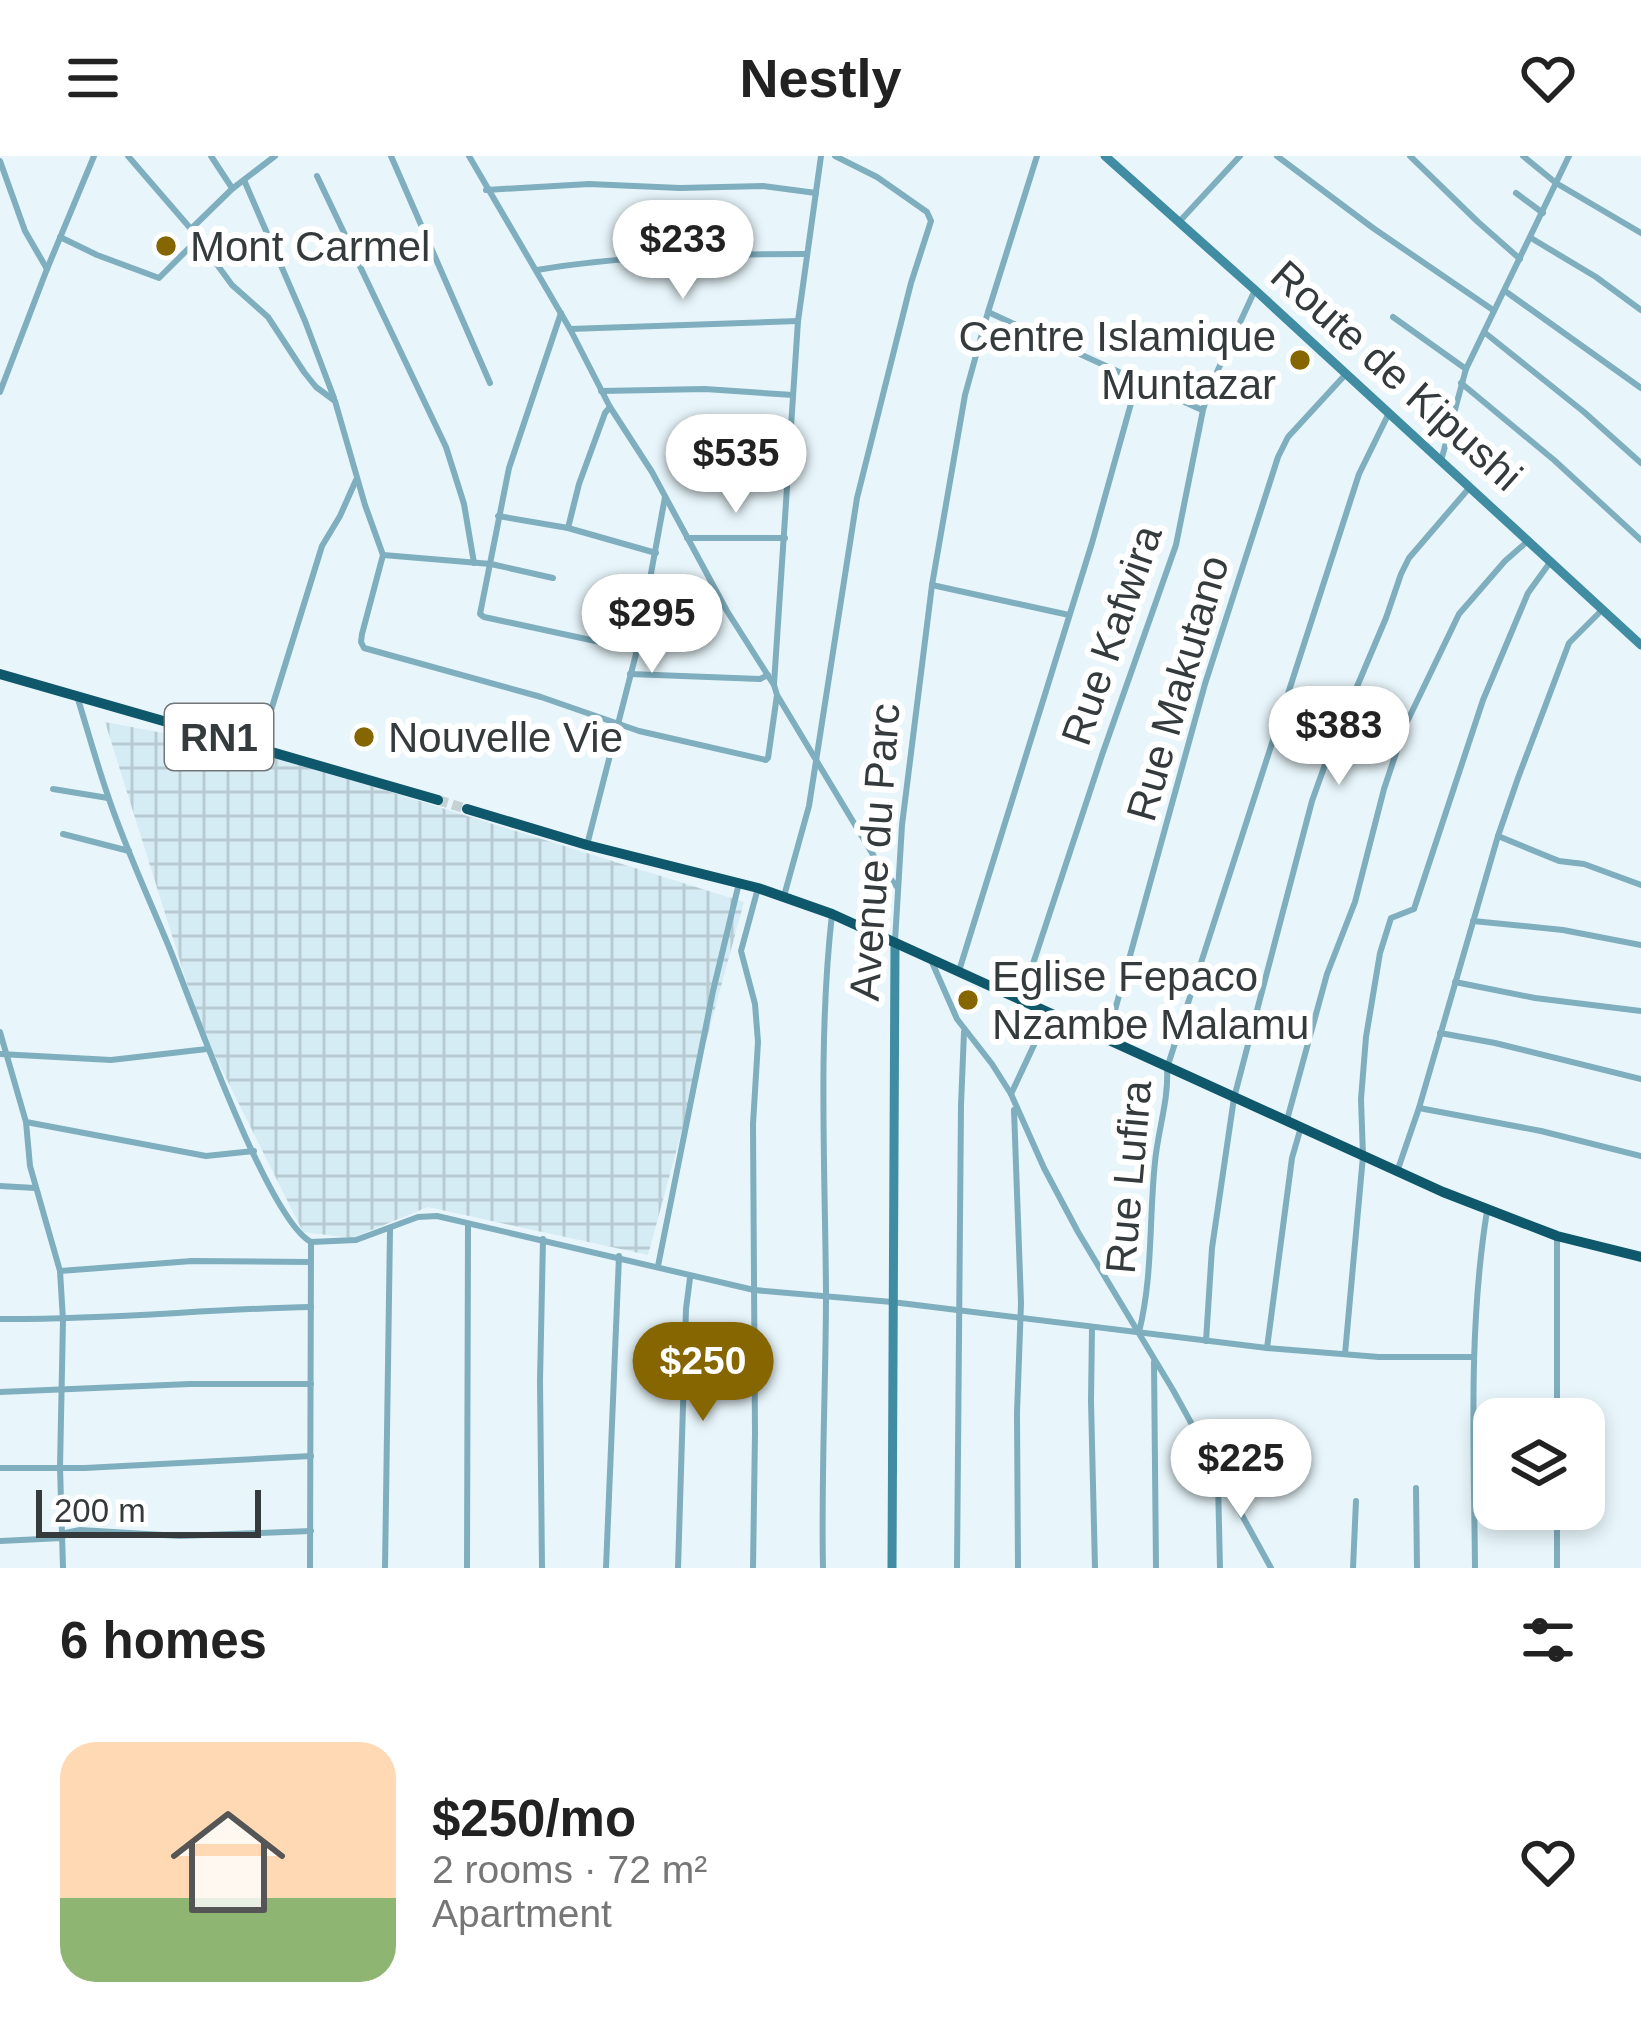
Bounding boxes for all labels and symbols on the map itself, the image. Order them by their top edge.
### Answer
pin: $233 [612,200,754,302]
place label: Mont Carmel [190,223,430,270]
marker: Mont Carmel [153,233,179,259]
street label: Route de Kipushi [1262,251,1531,500]
place label: Centre Islamique Muntazar [959,313,1276,408]
marker: Centre Islamique Muntazar [1287,347,1313,373]
pin: $535 [665,414,807,516]
street label: Rue Kafwira [1052,519,1171,751]
street label: Rue Makutano [1117,550,1238,826]
pin: $295 [581,574,723,676]
pin: $383 [1268,686,1410,788]
street label: Avenue du Parc [841,702,908,1002]
road number: RN1 [165,704,273,770]
place label: Nouvelle Vie [388,714,623,761]
marker: Nouvelle Vie [351,724,377,750]
place label: Eglise Fepaco Nzambe Malamu [992,953,1309,1048]
marker: Eglise Fepaco Nzambe Malamu [955,987,981,1013]
street label: Rue Lufira [1097,1078,1160,1276]
pin: $250 [632,1322,774,1424]
pin: $225 [1170,1419,1312,1521]
scale bar [36,1484,261,1537]

